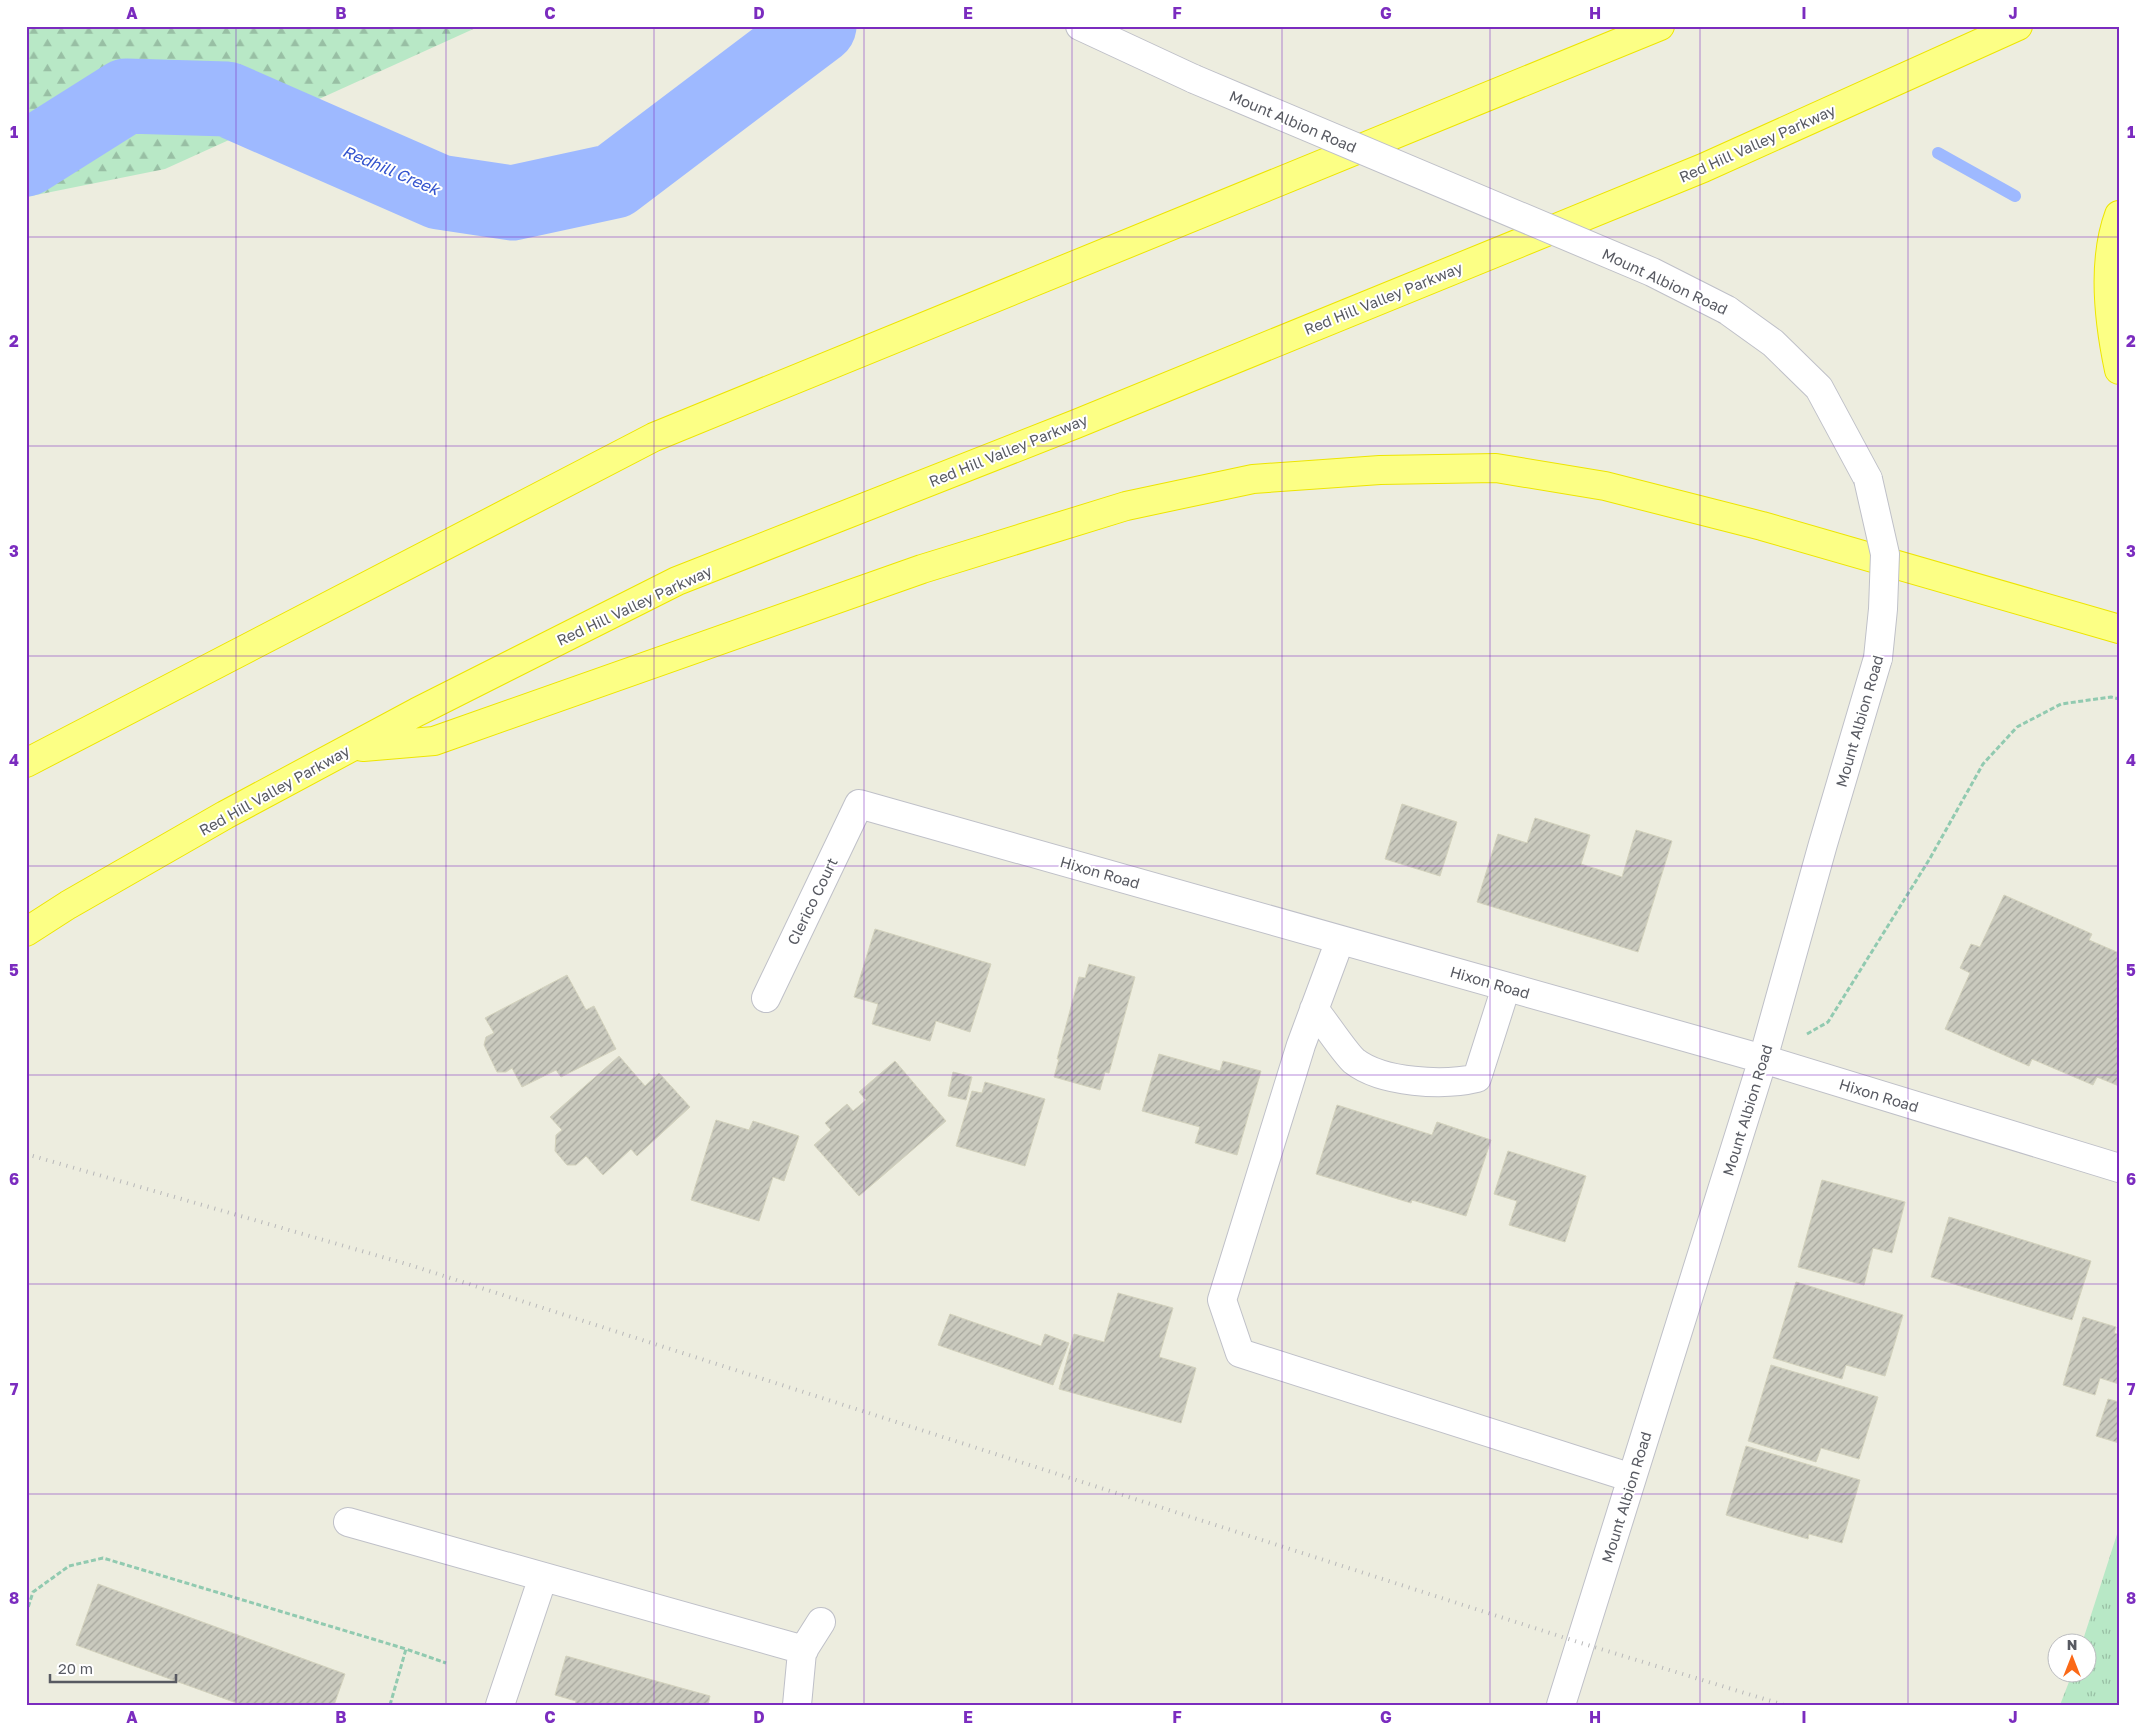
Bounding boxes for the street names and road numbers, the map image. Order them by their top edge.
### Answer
street label: Mount Albion Road [1227,86,1359,156]
street label: Red Hill Valley Parkway [1676,100,1838,186]
street label: Mount Albion Road [1599,244,1731,318]
street label: Red Hill Valley Parkway [1301,258,1465,338]
street label: Red Hill Valley Parkway [926,410,1090,490]
street label: Red Hill Valley Parkway [554,561,715,649]
street label: Mount Albion Road [1832,653,1886,789]
street label: Red Hill Valley Parkway [196,741,353,839]
street label: Hixon Road [1058,852,1142,892]
street label: Clerico Court [783,854,841,948]
street label: Hixon Road [1448,962,1532,1002]
street label: Mount Albion Road [1718,1042,1776,1178]
street label: Hixon Road [1837,1074,1921,1116]
street label: Mount Albion Road [1597,1429,1655,1565]

